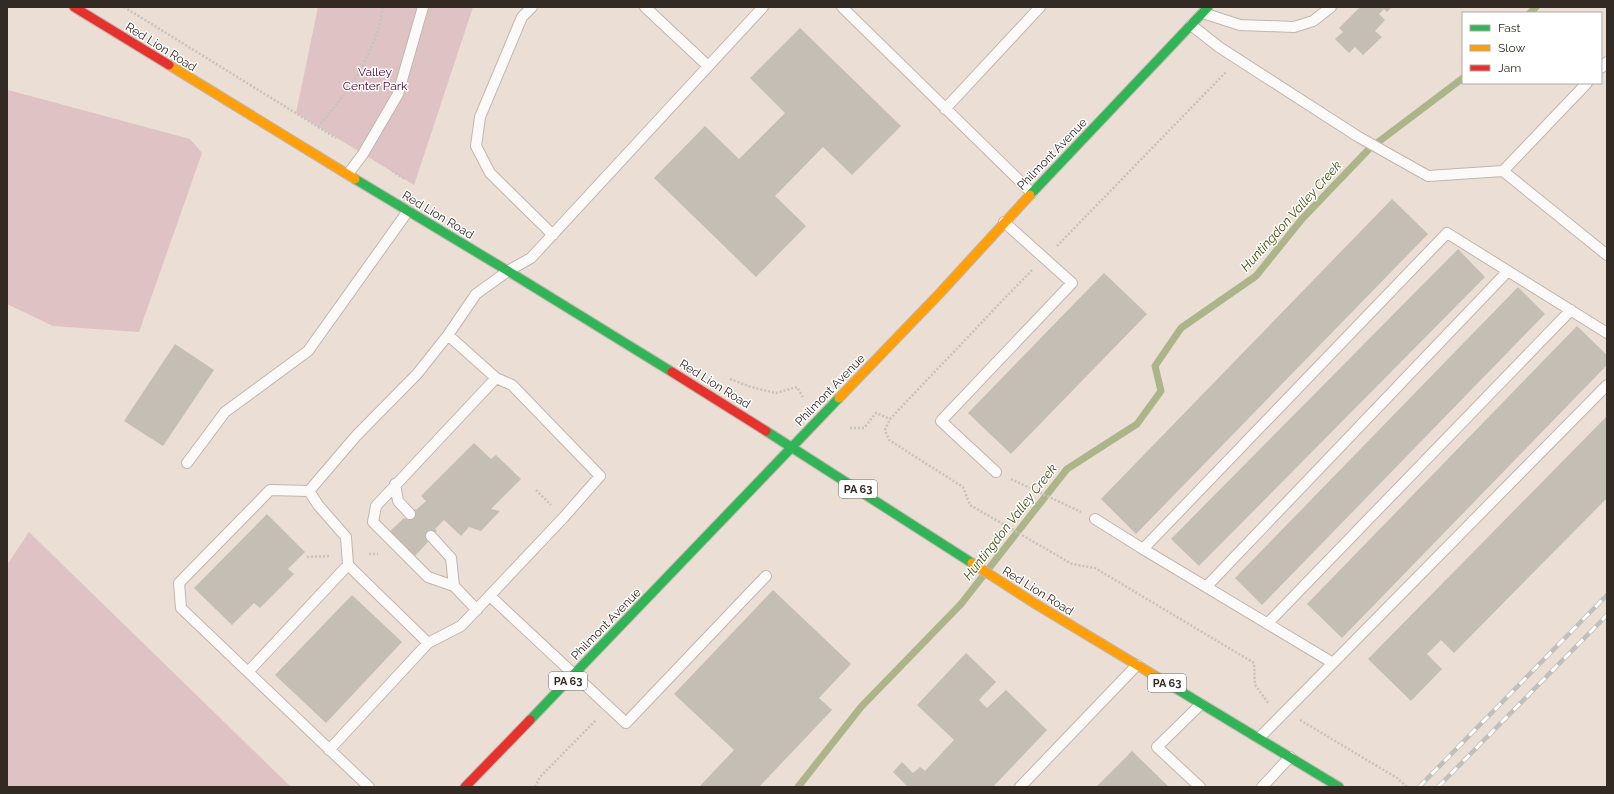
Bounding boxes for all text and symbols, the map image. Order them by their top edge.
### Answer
legend [1462,12,1602,84]
street label: Red Lion Road [123,20,199,74]
text: Fast [1498,21,1521,35]
text: Slow [1498,41,1525,55]
text: Jam [1498,61,1521,75]
park label: Valley Center Park [343,65,408,93]
street label: Philmont Avenue [1014,115,1090,193]
water label: Huntingdon Valley Creek [1238,158,1344,274]
street label: Red Lion Road [400,188,476,242]
street label: Philmont Avenue [792,351,868,429]
street label: Red Lion Road [677,357,753,411]
water label: Huntingdon Valley Creek [960,461,1060,583]
road number: PA 63 [839,480,877,498]
street label: Red Lion Road [1000,564,1076,618]
street label: Philmont Avenue [568,585,644,663]
road number: PA 63 [549,672,587,690]
road number: PA 63 [1148,674,1186,692]

